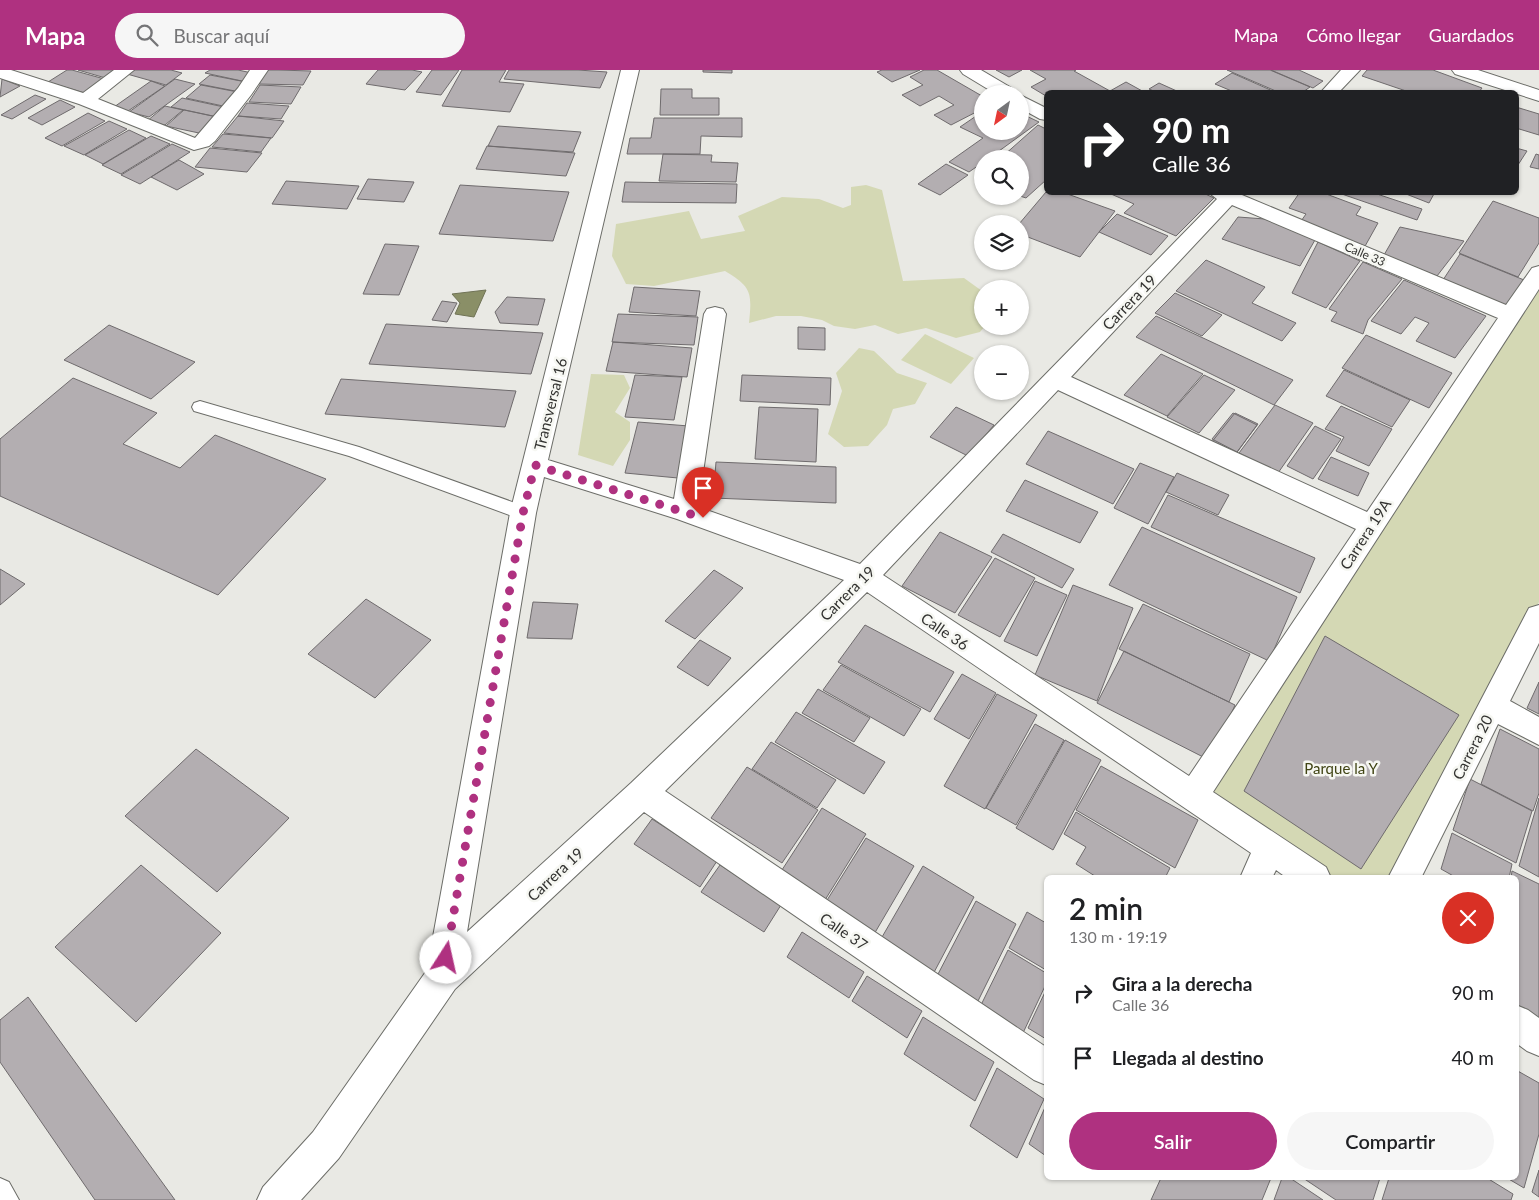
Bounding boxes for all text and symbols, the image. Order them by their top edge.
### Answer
search box [115,13,465,58]
text: Mapa [25,21,85,50]
icon: search [133,21,161,49]
text: Buscar aquí [173,24,269,47]
text: Mapa [1234,24,1278,46]
text: Cómo llegar [1306,24,1401,46]
text: Guardados [1429,24,1514,46]
north arrow [974,85,1029,140]
map controls [974,85,1029,400]
text: 90 m [1152,108,1230,150]
icon: right [1069,110,1134,175]
button: search [974,150,1029,205]
text: Calle 36 [1152,150,1231,177]
button: layers [974,215,1029,270]
street label: Calle 33 [1342,239,1388,269]
street label: Carrera 19 [1098,271,1160,333]
button: + [974,280,1029,335]
button: − [974,345,1029,400]
street label: Transversal 16 [530,356,570,452]
pin [682,467,724,518]
icon: arrive [689,474,717,502]
street label: Carrera 19A [1336,495,1395,573]
street label: Carrera 19 [816,562,878,624]
street label: Calle 36 [918,609,973,654]
street label: Carrera 20 [1448,711,1496,782]
park label: Parque la Y [1304,759,1378,777]
street label: Carrera 19 [523,844,587,904]
text: 2 min [1069,890,1143,926]
button: close [1442,892,1494,944]
street label: Calle 37 [817,909,872,954]
text: 130 m · 19:19 [1069,927,1168,946]
position arrow [419,931,471,983]
text: Gira a la derecha [1112,972,1252,995]
icon: right [1069,979,1097,1007]
text: 90 m [1451,981,1494,1004]
text: Calle 36 [1112,995,1169,1014]
icon: arrive [1069,1044,1097,1072]
text: Llegada al destino [1112,1046,1264,1069]
text: 40 m [1451,1046,1494,1069]
button: Salir [1069,1112,1277,1170]
button: Compartir [1287,1112,1494,1170]

